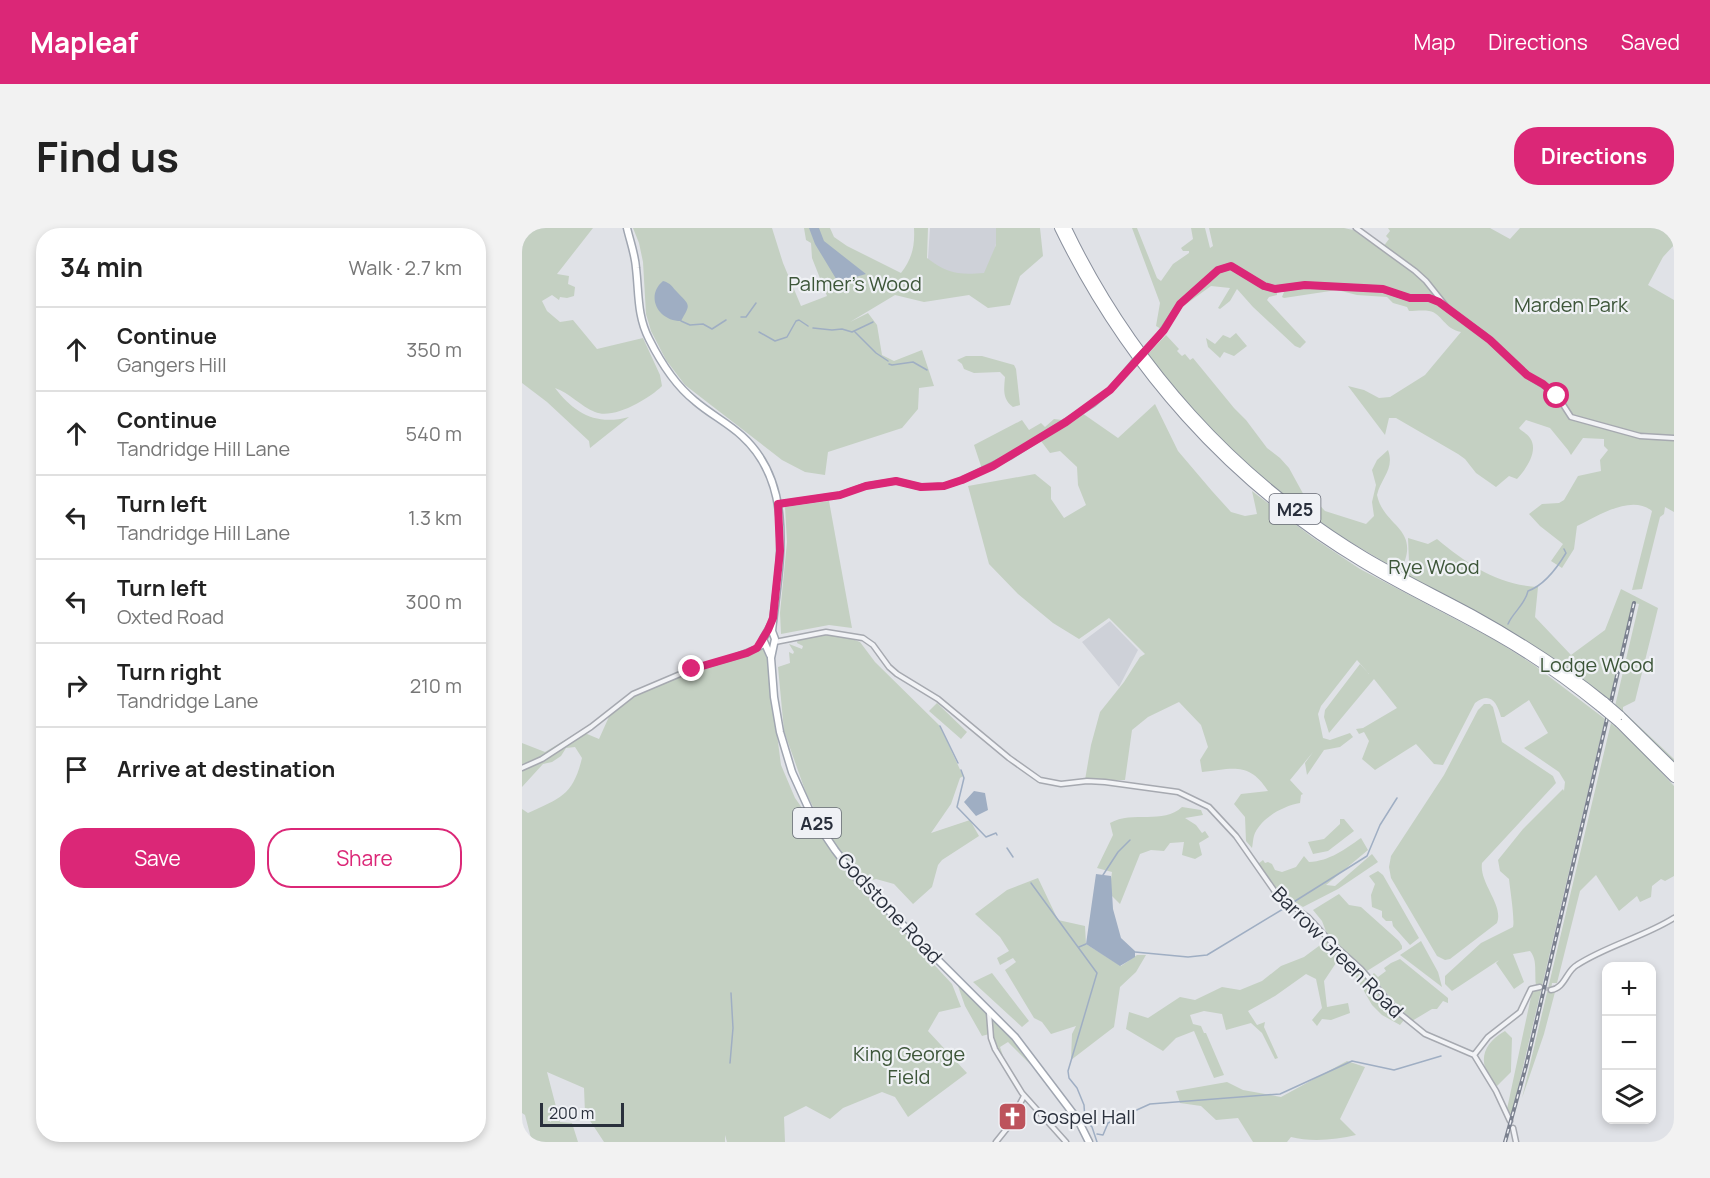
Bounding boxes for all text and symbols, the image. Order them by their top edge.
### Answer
text: Mapleaf [30,23,138,61]
text: Map [1414,28,1455,56]
text: Directions [1488,28,1588,56]
text: Saved [1621,28,1680,56]
text: Find us [36,127,179,185]
button: Directions [1514,127,1674,185]
text: 34 min [60,249,143,285]
text: Walk · 2.7 km [349,254,462,281]
park label: Palmer's Wood [788,270,922,297]
park label: Marden Park [1514,291,1629,318]
text: Continue [117,321,217,351]
icon: ahead [60,333,93,366]
text: 350 m [406,336,462,363]
text: Gangers Hill [117,351,227,378]
route start [1543,382,1569,408]
text: Continue [117,405,217,435]
icon: ahead [60,417,93,450]
text: 540 m [406,420,462,447]
text: Tandridge Hill Lane [117,435,290,462]
text: Turn left [117,489,207,519]
road number: M25 [1270,494,1320,524]
icon: left [60,501,93,534]
text: 1.3 km [408,504,462,531]
text: Tandridge Hill Lane [117,519,290,546]
park label: Rye Wood [1388,553,1480,580]
text: Turn left [117,573,207,603]
icon: left [60,585,93,618]
text: 300 m [406,588,462,615]
text: Oxted Road [117,603,224,630]
park label: Lodge Wood [1540,651,1654,678]
route end [678,655,704,681]
text: Turn right [117,657,222,687]
icon: right [60,669,93,702]
text: 210 m [410,672,462,699]
text: Tandridge Lane [117,687,258,714]
icon: arrive [60,753,93,786]
text: Arrive at destination [117,754,335,784]
road number: A25 [793,808,841,838]
button: Save [60,828,255,888]
button: Share [267,828,462,888]
street label: Godstone Road [831,847,949,969]
street label: Barrow Green Road [1266,880,1410,1024]
map controls [1602,962,1656,1124]
button: + [1602,962,1656,1016]
button: − [1602,1016,1656,1070]
park label: King George Field [853,1040,965,1090]
button: layers [1602,1070,1656,1124]
scale bar [540,1100,624,1128]
church icon: Gospel Hall [996,1100,1028,1132]
text: 200 m [549,1102,594,1124]
place label: Gospel Hall [1033,1103,1136,1130]

